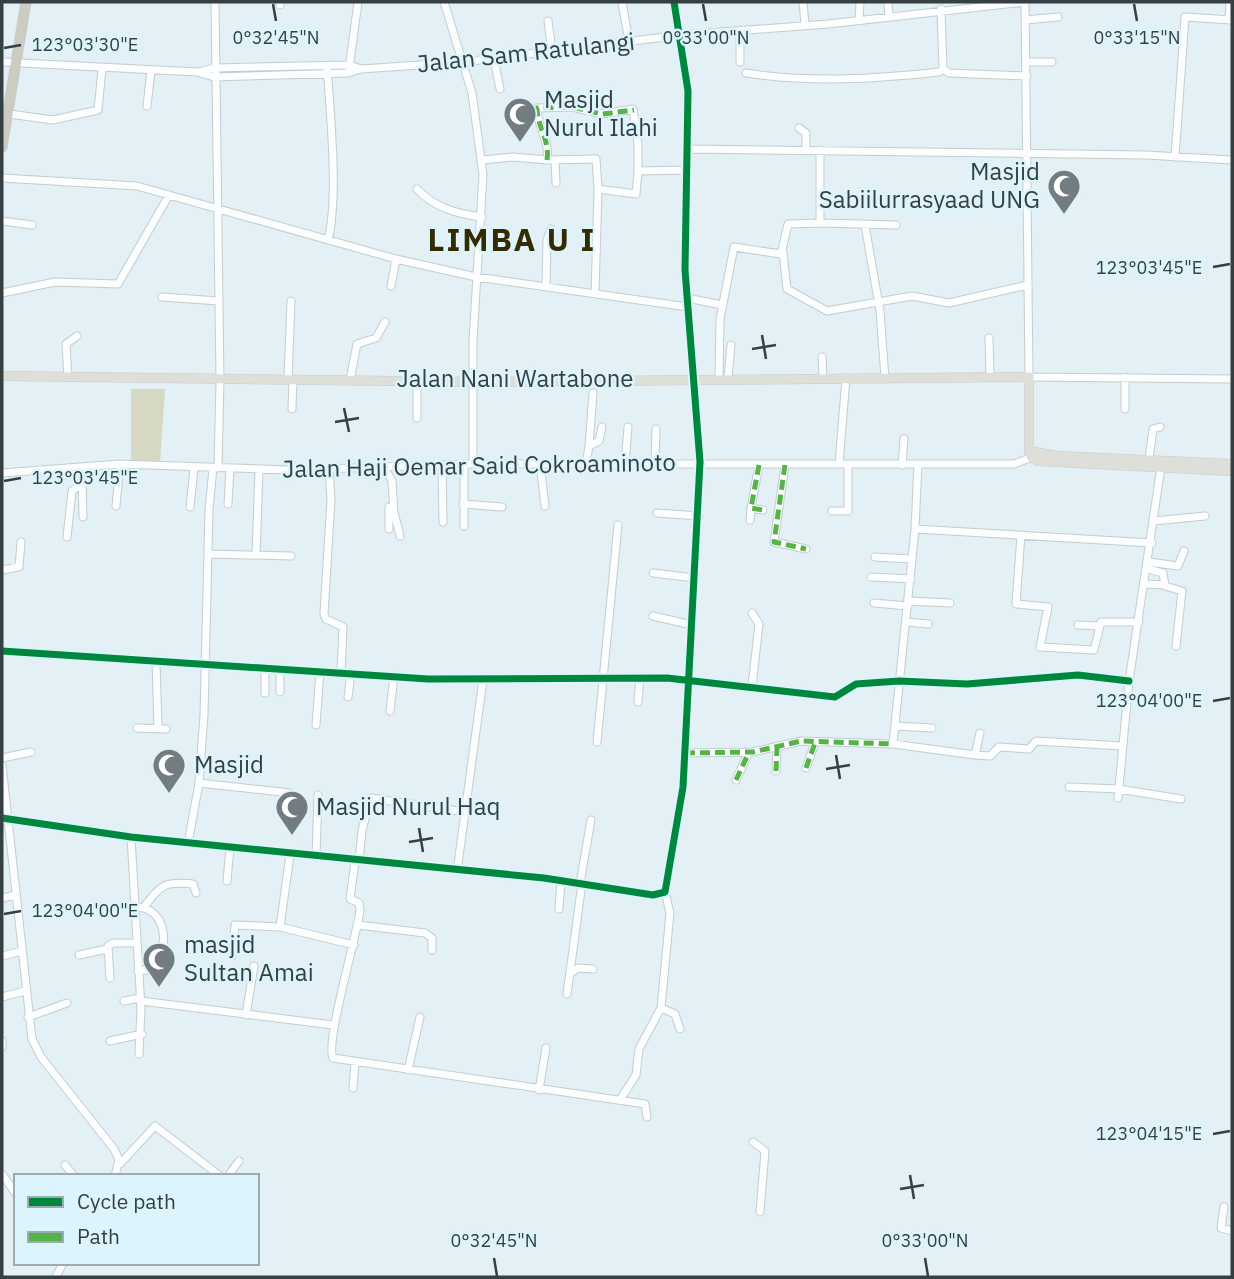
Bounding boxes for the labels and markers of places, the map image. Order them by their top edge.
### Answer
place label: Masjid Nurul Ilahi [544,83,658,143]
mosque icon: Masjid Nurul Ilahi [501,95,539,144]
place label: Masjid Sabiilurrasyaad UNG [819,155,1040,215]
mosque icon: Masjid Sabiilurrasyaad UNG [1045,167,1083,216]
mosque icon: Masjid [150,746,188,795]
place label: Masjid [194,748,264,780]
mosque icon: Masjid Nurul Haq [273,788,311,837]
place label: Masjid Nurul Haq [316,790,501,822]
place label: masjid Sultan Amai [184,928,314,988]
mosque icon: masjid Sultan Amai [140,940,178,989]

